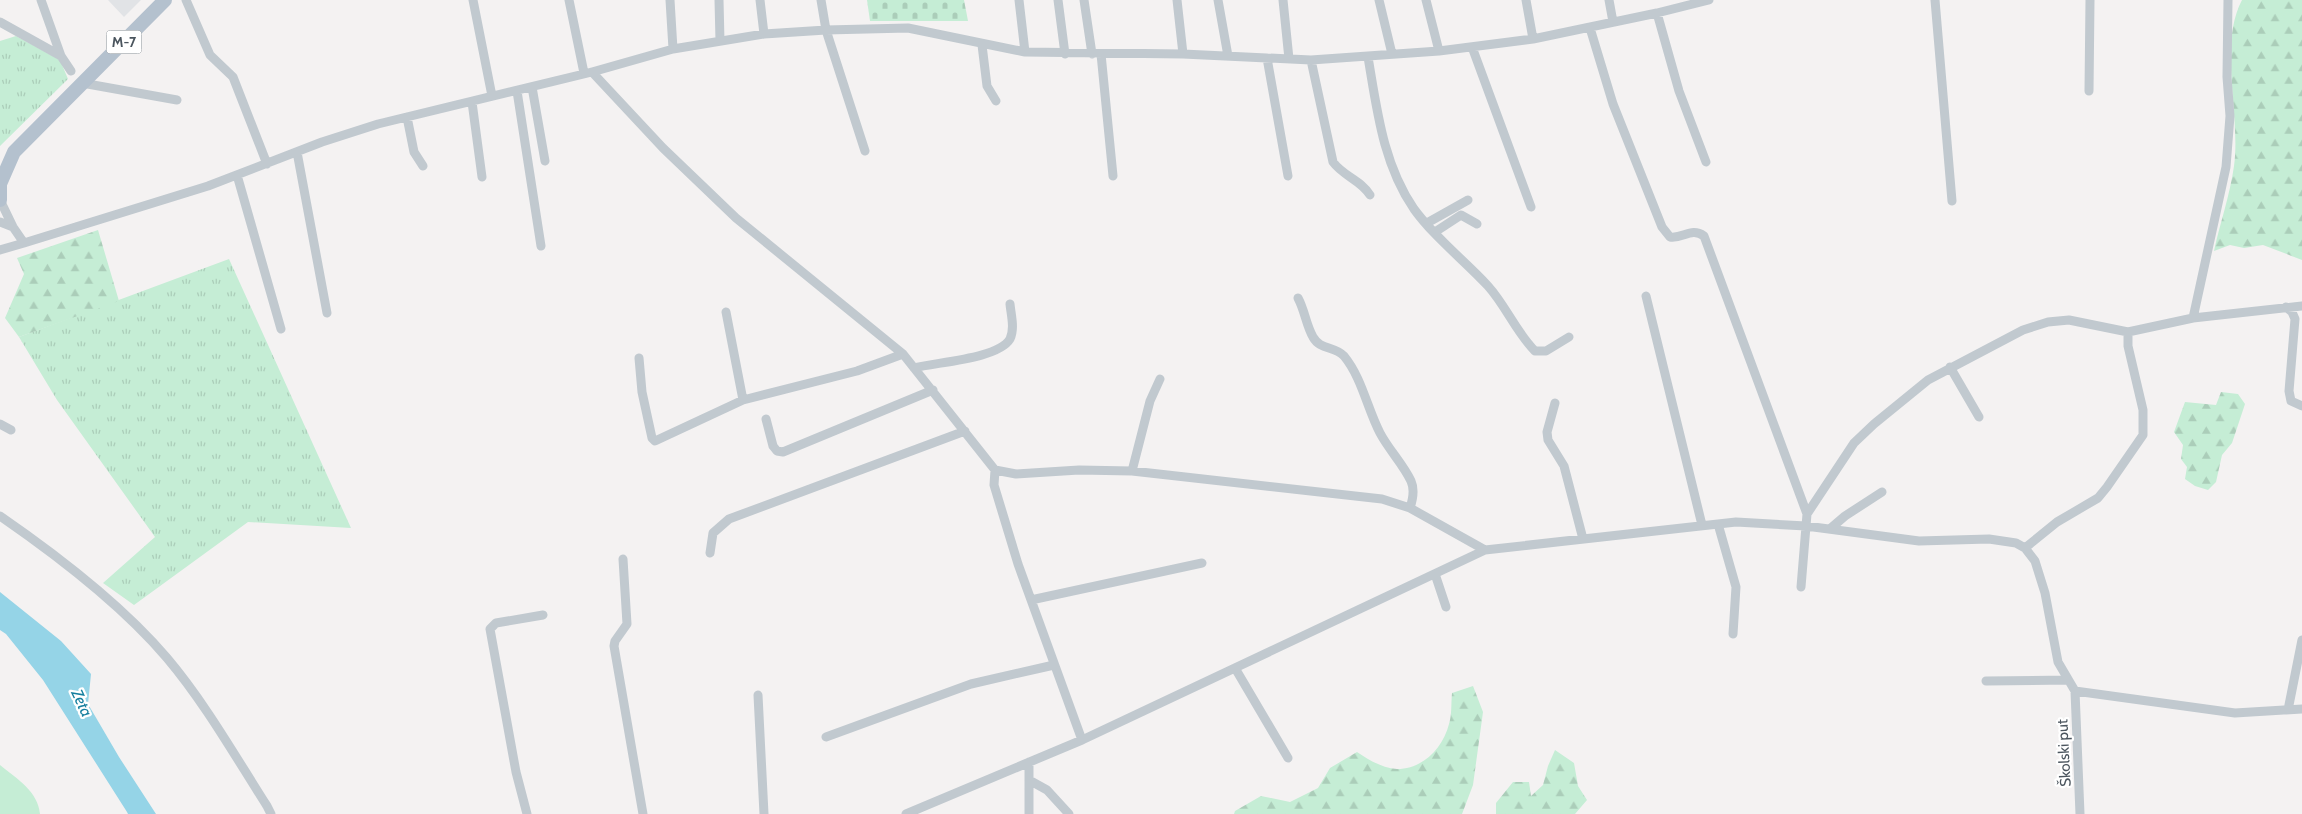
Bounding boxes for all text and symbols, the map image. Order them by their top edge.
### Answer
road number: M-7 [106,31,142,54]
water label: Zeta [67,685,97,720]
street label: Školski put [2052,719,2075,787]

